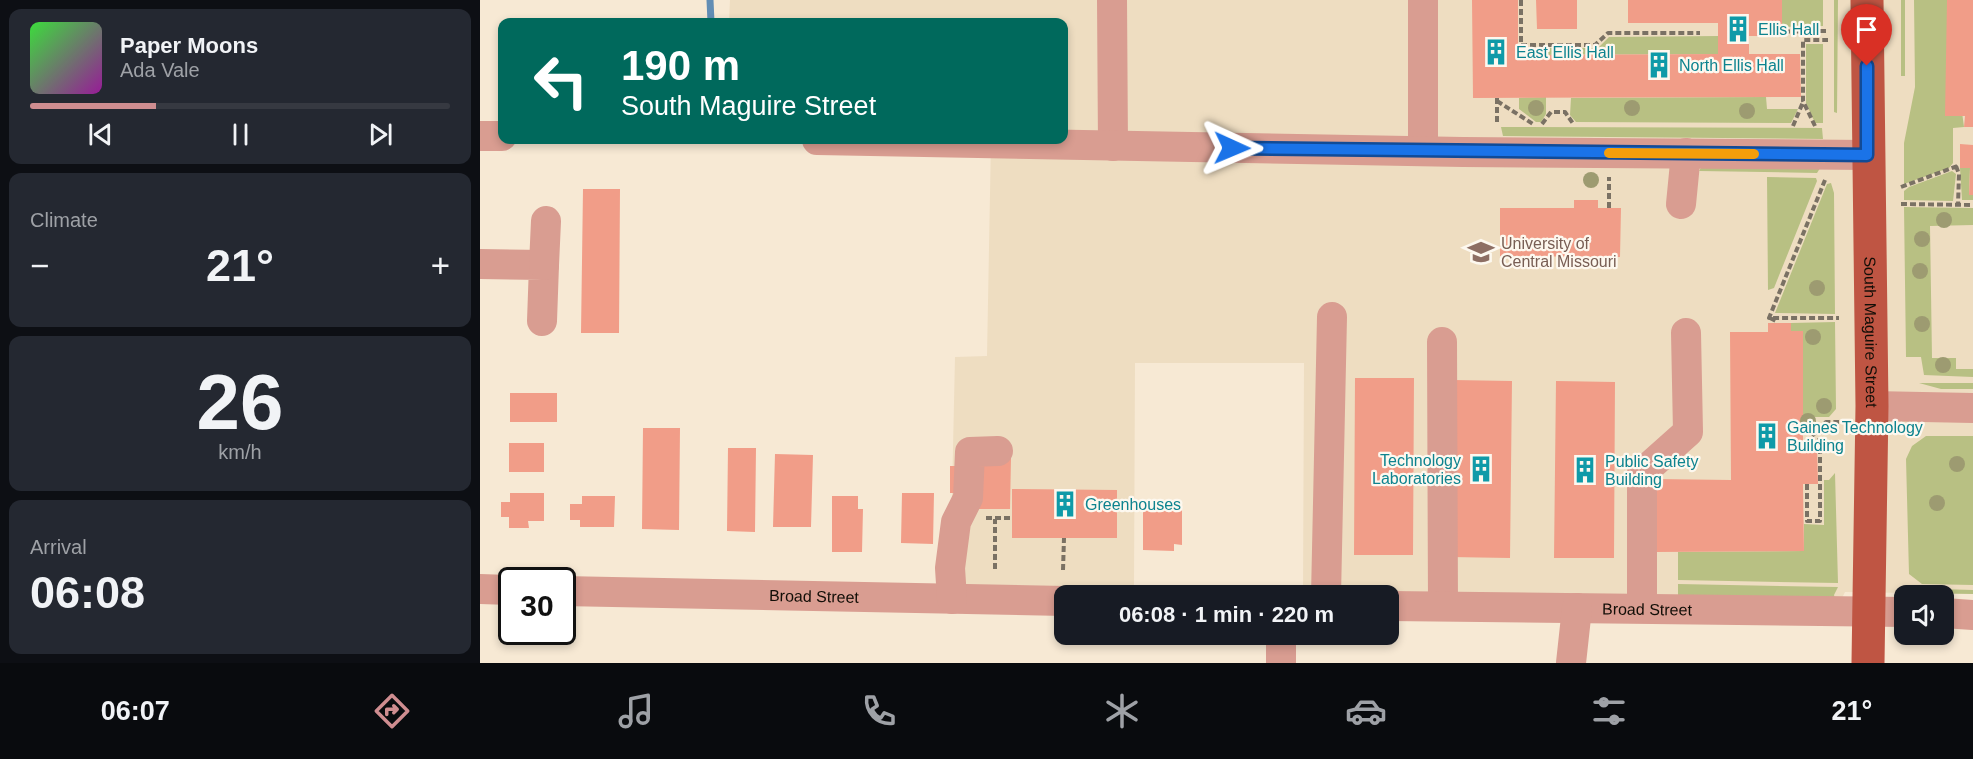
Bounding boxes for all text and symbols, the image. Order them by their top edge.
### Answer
pin [1841,4,1892,66]
icon: arrive [1850,13,1883,46]
building icon: Ellis Hall [1723,14,1753,44]
place label: Ellis Hall [1758,21,1819,38]
text: Paper Moons [120,33,258,58]
building icon: East Ellis Hall [1481,37,1511,67]
icon: left [522,42,600,120]
text: 190 m [621,42,740,89]
place label: East Ellis Hall [1516,44,1614,61]
building icon: North Ellis Hall [1644,50,1674,80]
place label: North Ellis Hall [1679,57,1784,74]
text: Ada Vale [120,59,200,81]
text: South Maguire Street [621,91,876,121]
position arrow [1200,116,1264,180]
icon: previous [84,118,117,151]
icon: pause [224,118,257,151]
icon: next [364,118,397,151]
text: Climate [30,209,98,231]
place label: University of Central Missouri [1501,235,1617,270]
school or university icon: University of Central Missouri [1466,237,1496,267]
text: 21° [206,240,274,291]
text: − [30,247,49,284]
text: + [431,247,450,284]
street label: South Maguire Street [1862,256,1881,408]
text: 26 [197,358,283,446]
place label: Gaines Technology Building [1787,419,1923,454]
building icon: Gaines Technology Building [1752,421,1782,451]
text: km/h [218,441,262,463]
place label: Technology Laboratories [1372,452,1461,487]
place label: Public Safety Building [1605,453,1698,488]
building icon: Technology Laboratories [1466,454,1496,484]
building icon: Public Safety Building [1570,455,1600,485]
building icon: Greenhouses [1050,489,1080,519]
place label: Greenhouses [1085,496,1181,513]
text: Arrival [30,536,87,558]
text: 06:08 [30,567,145,618]
speed limit sign: 30 [498,567,576,645]
map controls [1894,585,1954,645]
button: sound [1894,585,1954,645]
street label: Broad Street [769,587,860,605]
street label: Broad Street [1602,600,1693,618]
text: 06:08 · 1 min · 220 m [1119,602,1334,627]
icon: directions [371,690,413,732]
icon: music [615,690,657,732]
icon: phone [858,690,900,732]
icon: climate [1101,690,1143,732]
icon: car [1345,690,1387,732]
icon: filters [1588,690,1630,732]
text: 06:07 [101,696,170,726]
text: 21° [1831,696,1872,726]

